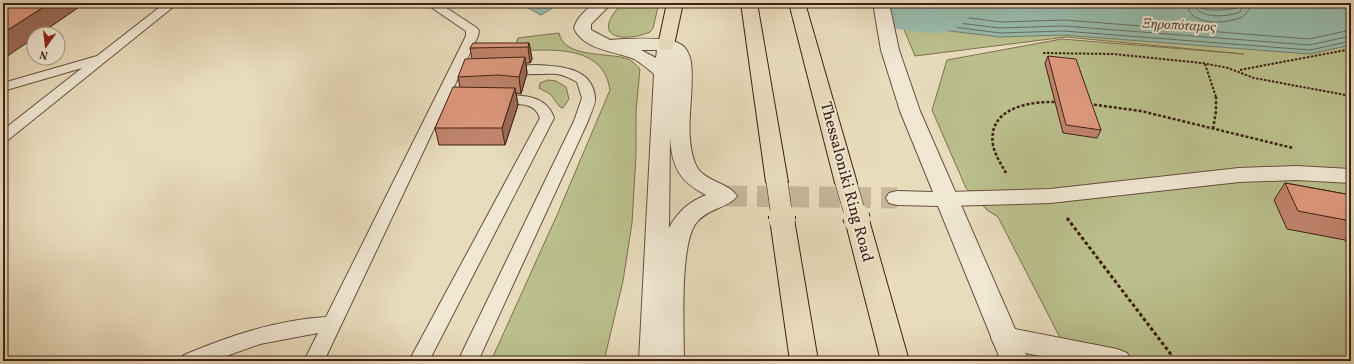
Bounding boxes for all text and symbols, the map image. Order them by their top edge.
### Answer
water label: Ξηροπόταμος [1142,15,1217,37]
north arrow [26,26,66,66]
text: N [38,46,50,62]
street label: Thessaloniki Ring Road [814,99,878,265]

